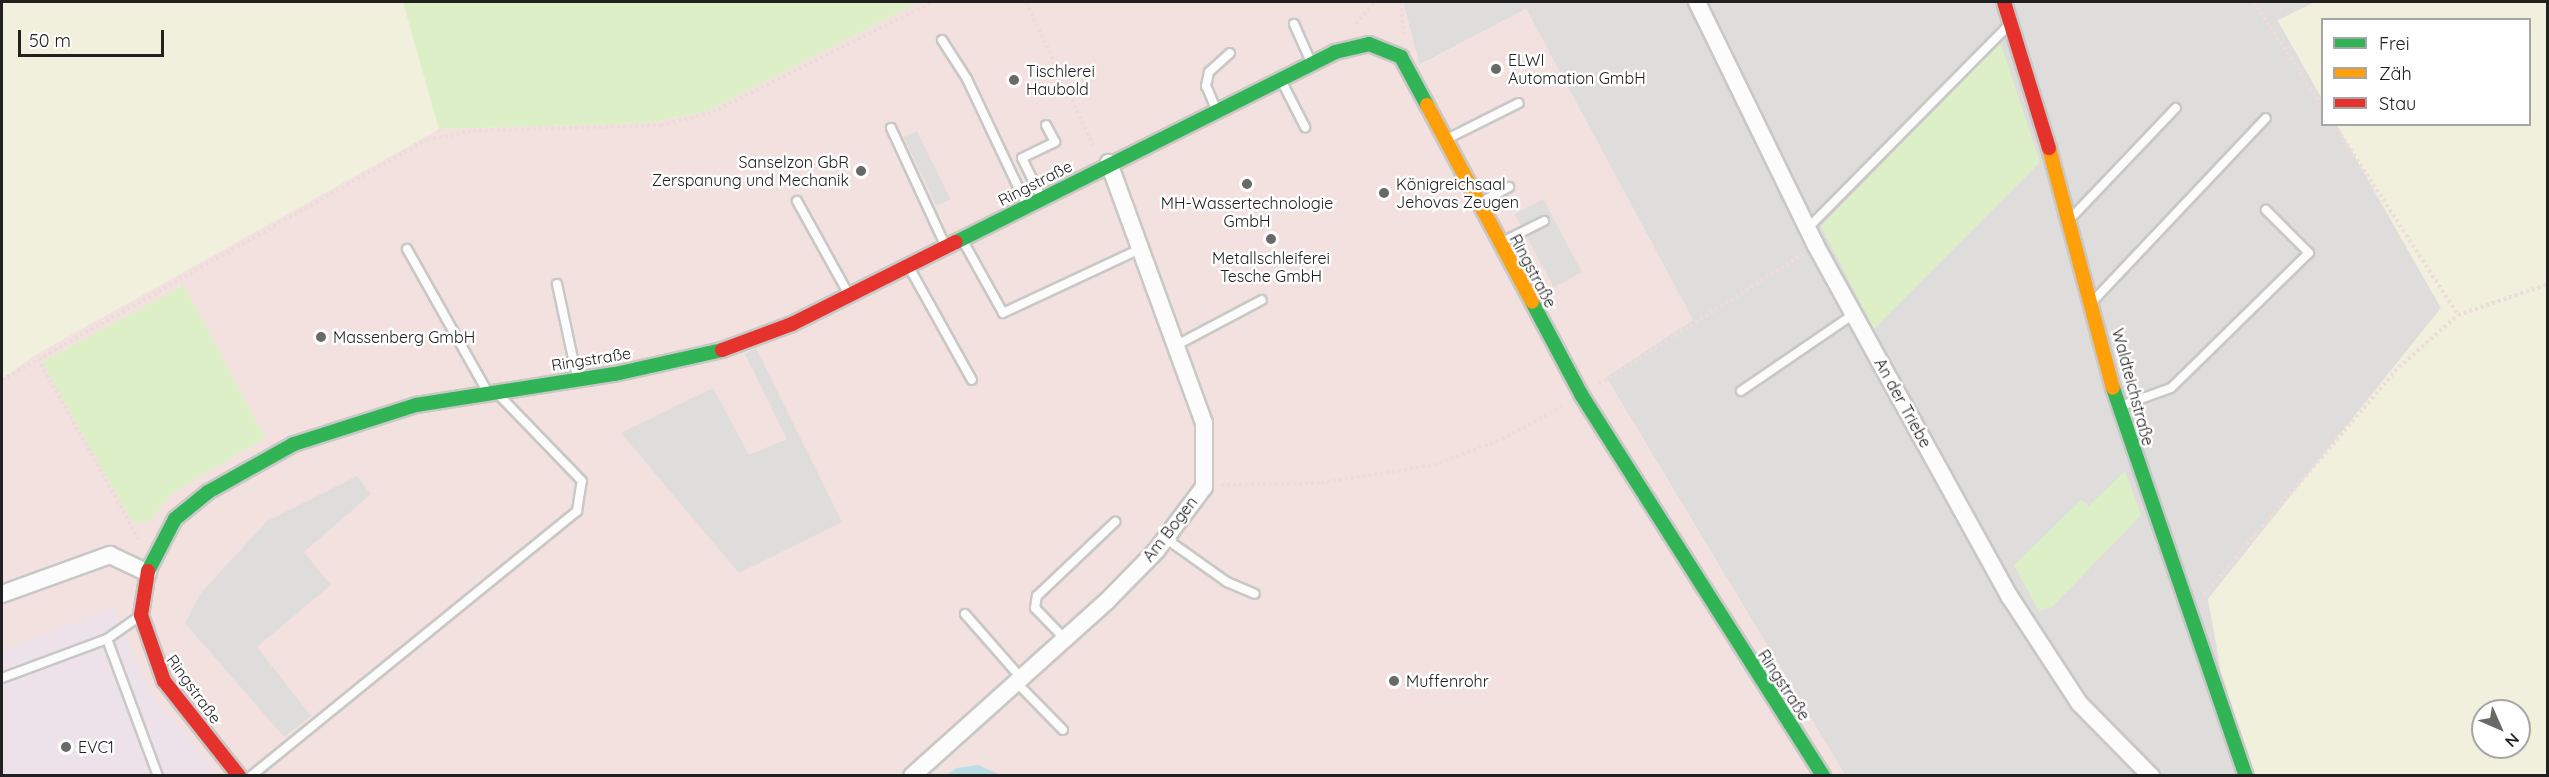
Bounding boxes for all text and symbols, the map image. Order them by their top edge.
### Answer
scale bar [21,18,166,56]
legend [2321,18,2531,126]
text: 50 m [29,29,71,52]
text: Frei [2379,32,2410,55]
place label: ELWI Automation GmbH [1508,50,1646,88]
place label: Tischlerei Haubold [1026,61,1095,99]
marker: ELWI Automation GmbH [1489,62,1503,76]
text: Zäh [2379,62,2412,85]
marker: Tischlerei Haubold [1007,73,1021,87]
text: Stau [2379,92,2416,115]
place label: Sanselzon GbR Zerspanung und Mechanik [652,152,849,190]
street label: Ringstraße [995,156,1075,210]
marker: Sanselzon GbR Zerspanung und Mechanik [854,164,868,178]
place label: Königreichsaal Jehovas Zeugen [1396,174,1519,212]
marker: MH-Wassertechnologie GmbH [1240,177,1254,191]
marker: Königreichsaal Jehovas Zeugen [1377,186,1391,200]
place label: MH-Wassertechnologie GmbH [1161,193,1333,231]
street label: Ringstraße [1506,231,1560,311]
marker: Metallschleiferei Tesche GmbH [1264,232,1278,246]
place label: Metallschleiferei Tesche GmbH [1212,248,1330,286]
street label: Waldteichstraße [2108,326,2158,448]
place label: Massenberg GmbH [333,327,475,347]
marker: Massenberg GmbH [314,330,328,344]
street label: Ringstraße [550,343,632,375]
street label: An der Triebe [1871,355,1935,451]
street label: Am Bogen [1139,493,1201,565]
street label: Ringstraße [1754,646,1814,724]
street label: Ringstraße [163,651,225,727]
place label: Muffenrohr [1406,671,1489,691]
marker: Muffenrohr [1387,674,1401,688]
north arrow [2471,699,2531,759]
text: N [2501,729,2524,752]
place label: EVC1 [78,737,114,757]
marker: EVC1 [59,740,73,754]

